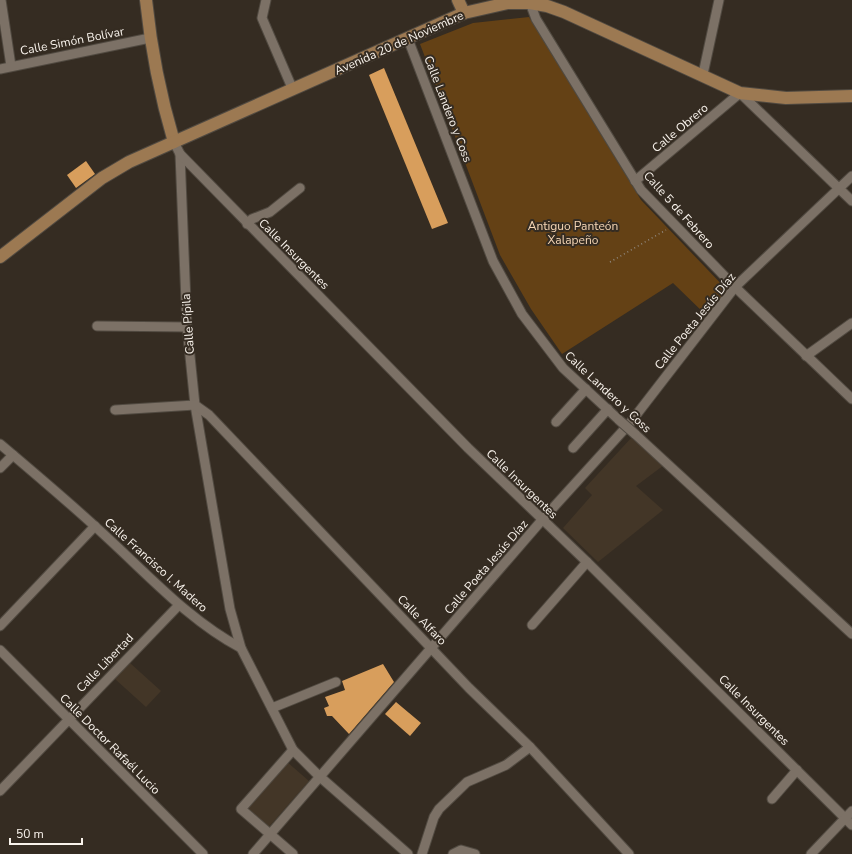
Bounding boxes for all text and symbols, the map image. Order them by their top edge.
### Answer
street label: Avenida 20 de Noviembre [332,7,466,79]
street label: Calle Simón Bolívar [19,23,126,59]
street label: Calle Landero y Coss [420,53,476,165]
street label: Calle Obrero [649,100,712,156]
street label: Calle 5 de Febrero [640,168,718,252]
street label: Calle Insurgentes [255,215,333,293]
park label: Antiguo Panteón Xalapeño [528,218,618,248]
street label: Calle Poeta Jesús Díaz [651,269,739,373]
street label: Calle Pípila [178,293,198,355]
street label: Calle Landero y Coss [561,348,655,437]
street label: Calle Insurgentes [483,446,561,523]
street label: Calle Francisco I. Madero [101,514,211,616]
street label: Calle Poeta Jesús Díaz [441,516,532,618]
street label: Calle Alfaro [394,591,450,649]
street label: Calle Libertad [73,630,137,696]
street label: Calle Insurgentes [715,671,793,749]
street label: Calle Doctor Rafaél Lucio [56,690,164,798]
scale bar [10,820,82,846]
text: 50 m [16,826,44,842]

